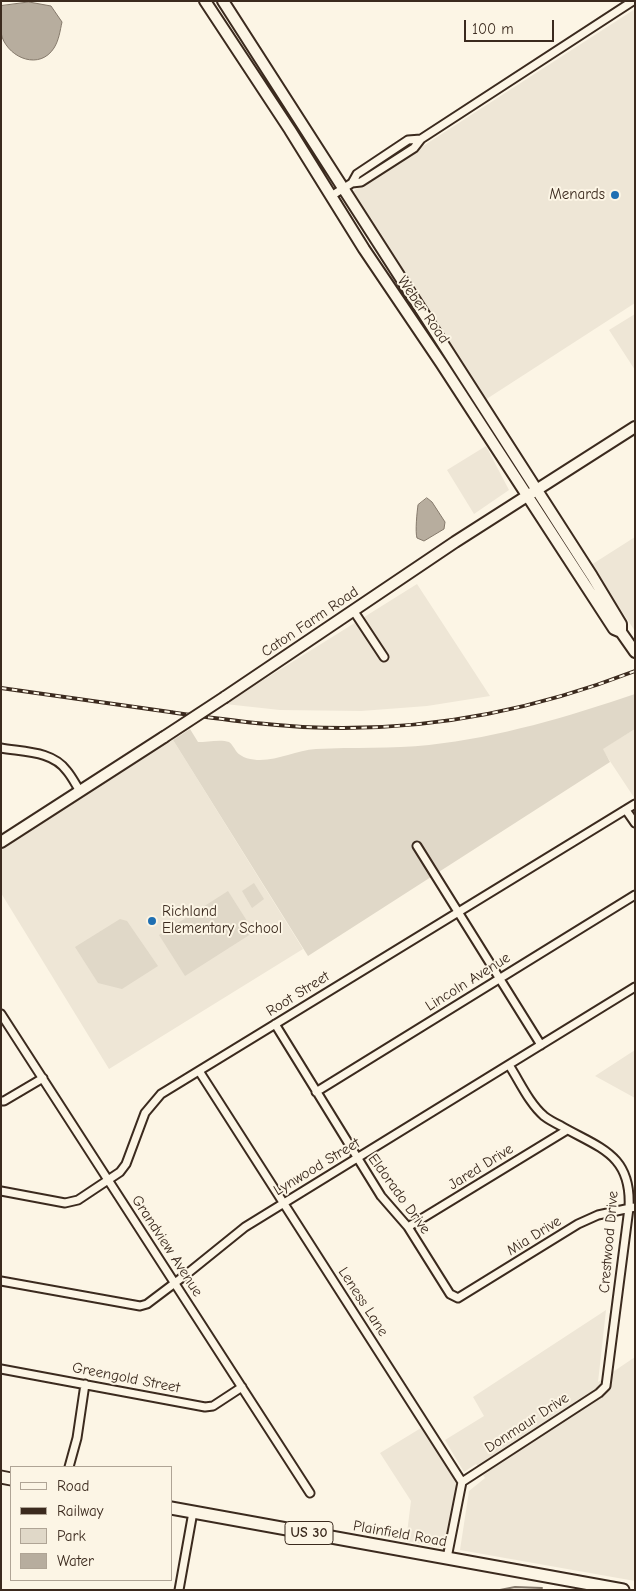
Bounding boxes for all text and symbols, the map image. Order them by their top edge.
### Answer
scale bar [466,10,556,42]
text: 100 m [472,20,514,38]
place label: Menards [549,186,605,204]
marker: Menards [609,189,621,201]
street label: Weber Road [393,273,453,347]
street label: Caton Farm Road [258,583,362,661]
place label: Richland Elementary School [162,903,282,938]
marker: Richland Elementary School [146,915,158,927]
street label: Lincoln Avenue [422,949,514,1015]
street label: Root Street [263,967,333,1021]
street label: Lynwood Street [271,1134,363,1200]
street label: Jared Drive [445,1140,517,1194]
street label: Eldorado Drive [364,1150,434,1238]
street label: Crestwood Drive [596,1190,622,1294]
street label: Grandview Avenue [128,1192,206,1300]
street label: Mia Drive [503,1212,565,1260]
street label: Leness Lane [334,1264,392,1340]
street label: Greengold Street [71,1359,181,1397]
street label: Donmaur Drive [482,1389,572,1457]
legend [10,1466,172,1581]
text: Road [57,1477,89,1495]
text: Railway [57,1502,103,1520]
street label: Plainfield Road [352,1517,448,1551]
road number: US 30 [285,1522,333,1545]
text: Park [57,1527,86,1545]
text: Water [57,1552,94,1570]

